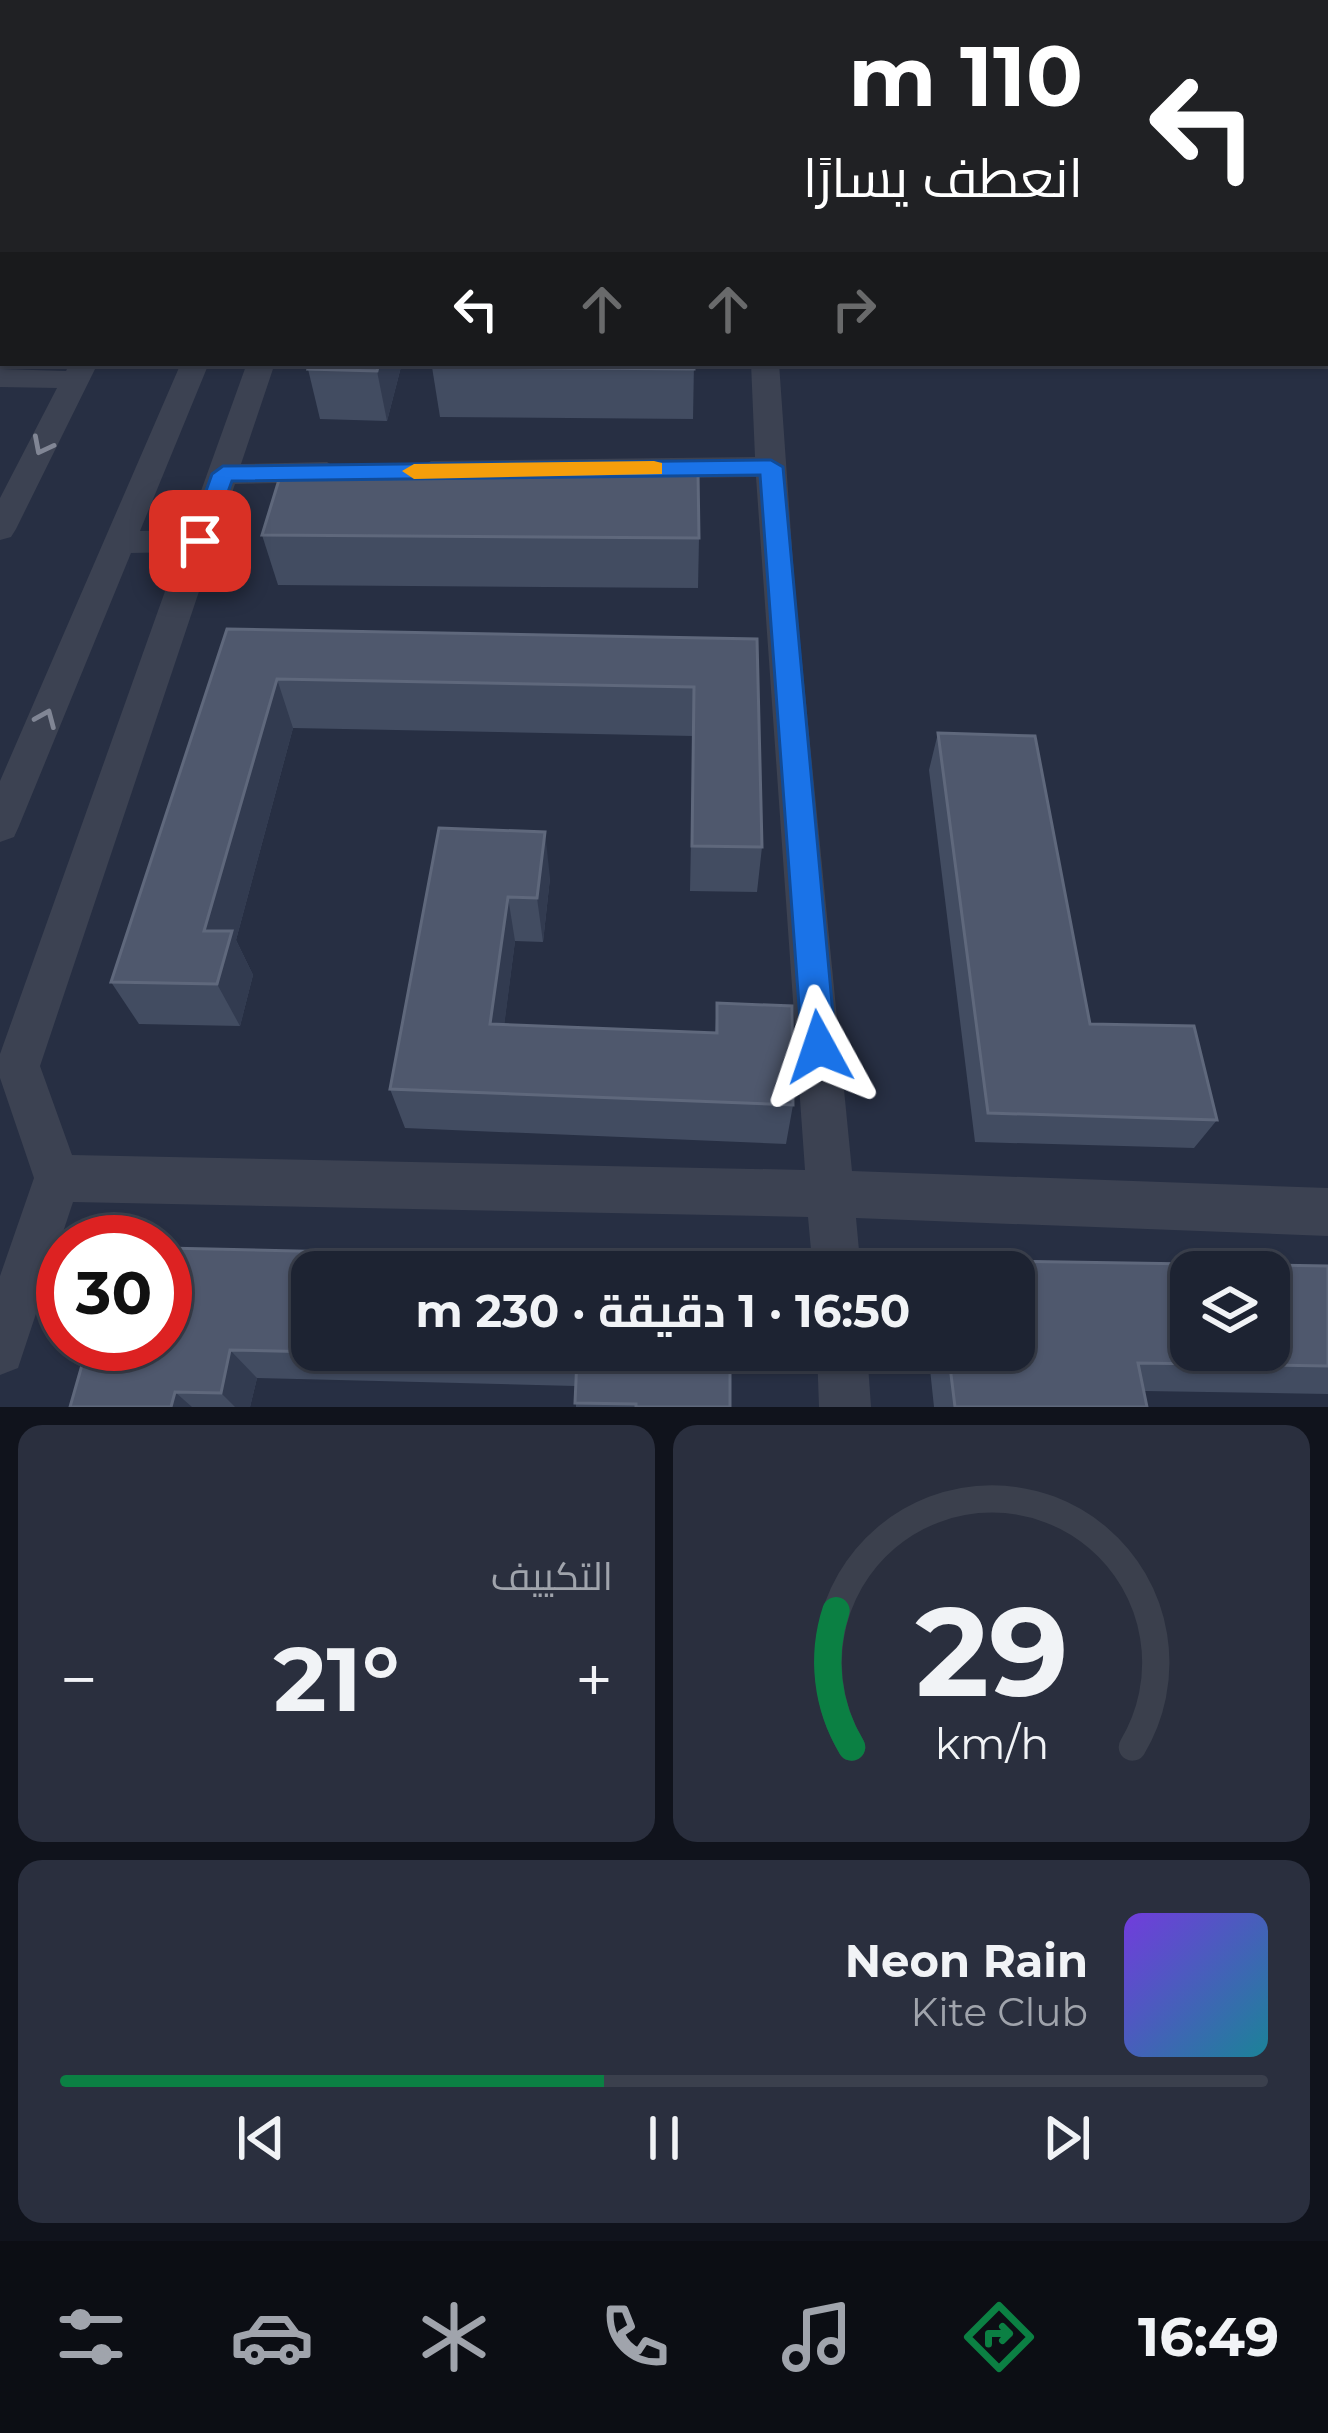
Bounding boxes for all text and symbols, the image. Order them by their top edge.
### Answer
text: 110 m [848,25,1083,127]
icon: left [1125,48,1281,204]
text: انعطف يسارًا [803,145,1083,211]
icon: left [443,276,509,342]
icon: ahead [569,276,635,342]
icon: ahead [695,276,761,342]
icon: right [821,276,887,342]
one-way arrow [32,434,56,455]
pin [149,490,251,592]
icon: arrive [167,508,233,574]
one-way arrow [32,709,56,730]
position arrow [756,984,882,1110]
speed limit sign: 30 [36,1215,192,1371]
map controls [1170,1251,1290,1371]
button: layers [1170,1251,1290,1371]
text: 16:50 · 1 دقيقة · 230 m [416,1283,910,1338]
text: التكييف [491,1552,613,1600]
text: 29 [915,1575,1068,1727]
text: 21° [274,1624,400,1734]
text: − [60,1639,98,1720]
text: + [575,1639,613,1720]
text: km/h [934,1716,1049,1769]
text: Neon Rain [845,1933,1088,1988]
text: Kite Club [910,1988,1088,2036]
icon: previous [228,2105,294,2171]
icon: pause [631,2105,697,2171]
icon: next [1034,2105,1100,2171]
icon: filters [49,2295,133,2379]
icon: car [230,2295,314,2379]
icon: climate [412,2295,496,2379]
icon: phone [593,2295,677,2379]
icon: music [775,2295,859,2379]
icon: directions [957,2295,1041,2379]
text: 16:49 [1138,2304,1279,2370]

